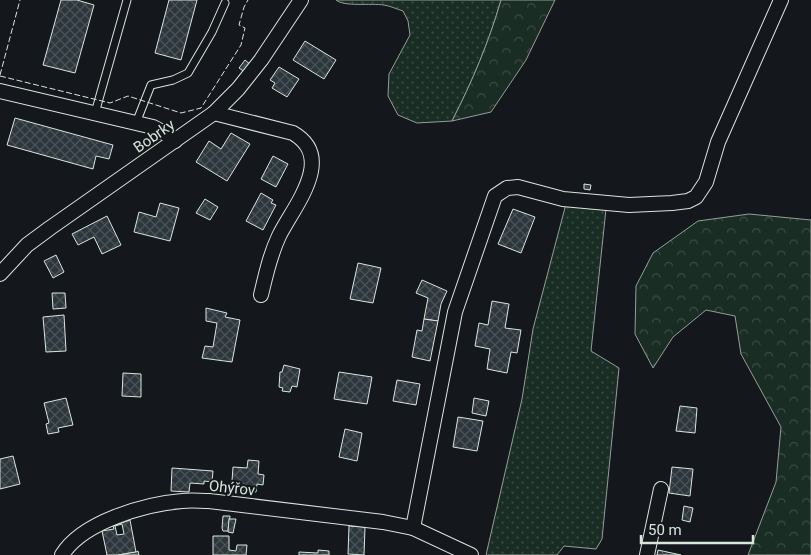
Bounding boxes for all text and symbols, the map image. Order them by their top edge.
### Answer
street label: Bobrky [130,115,178,157]
street label: Ohýřov [208,477,256,499]
scale bar [641,512,754,544]
text: 50 m [648,521,682,539]

